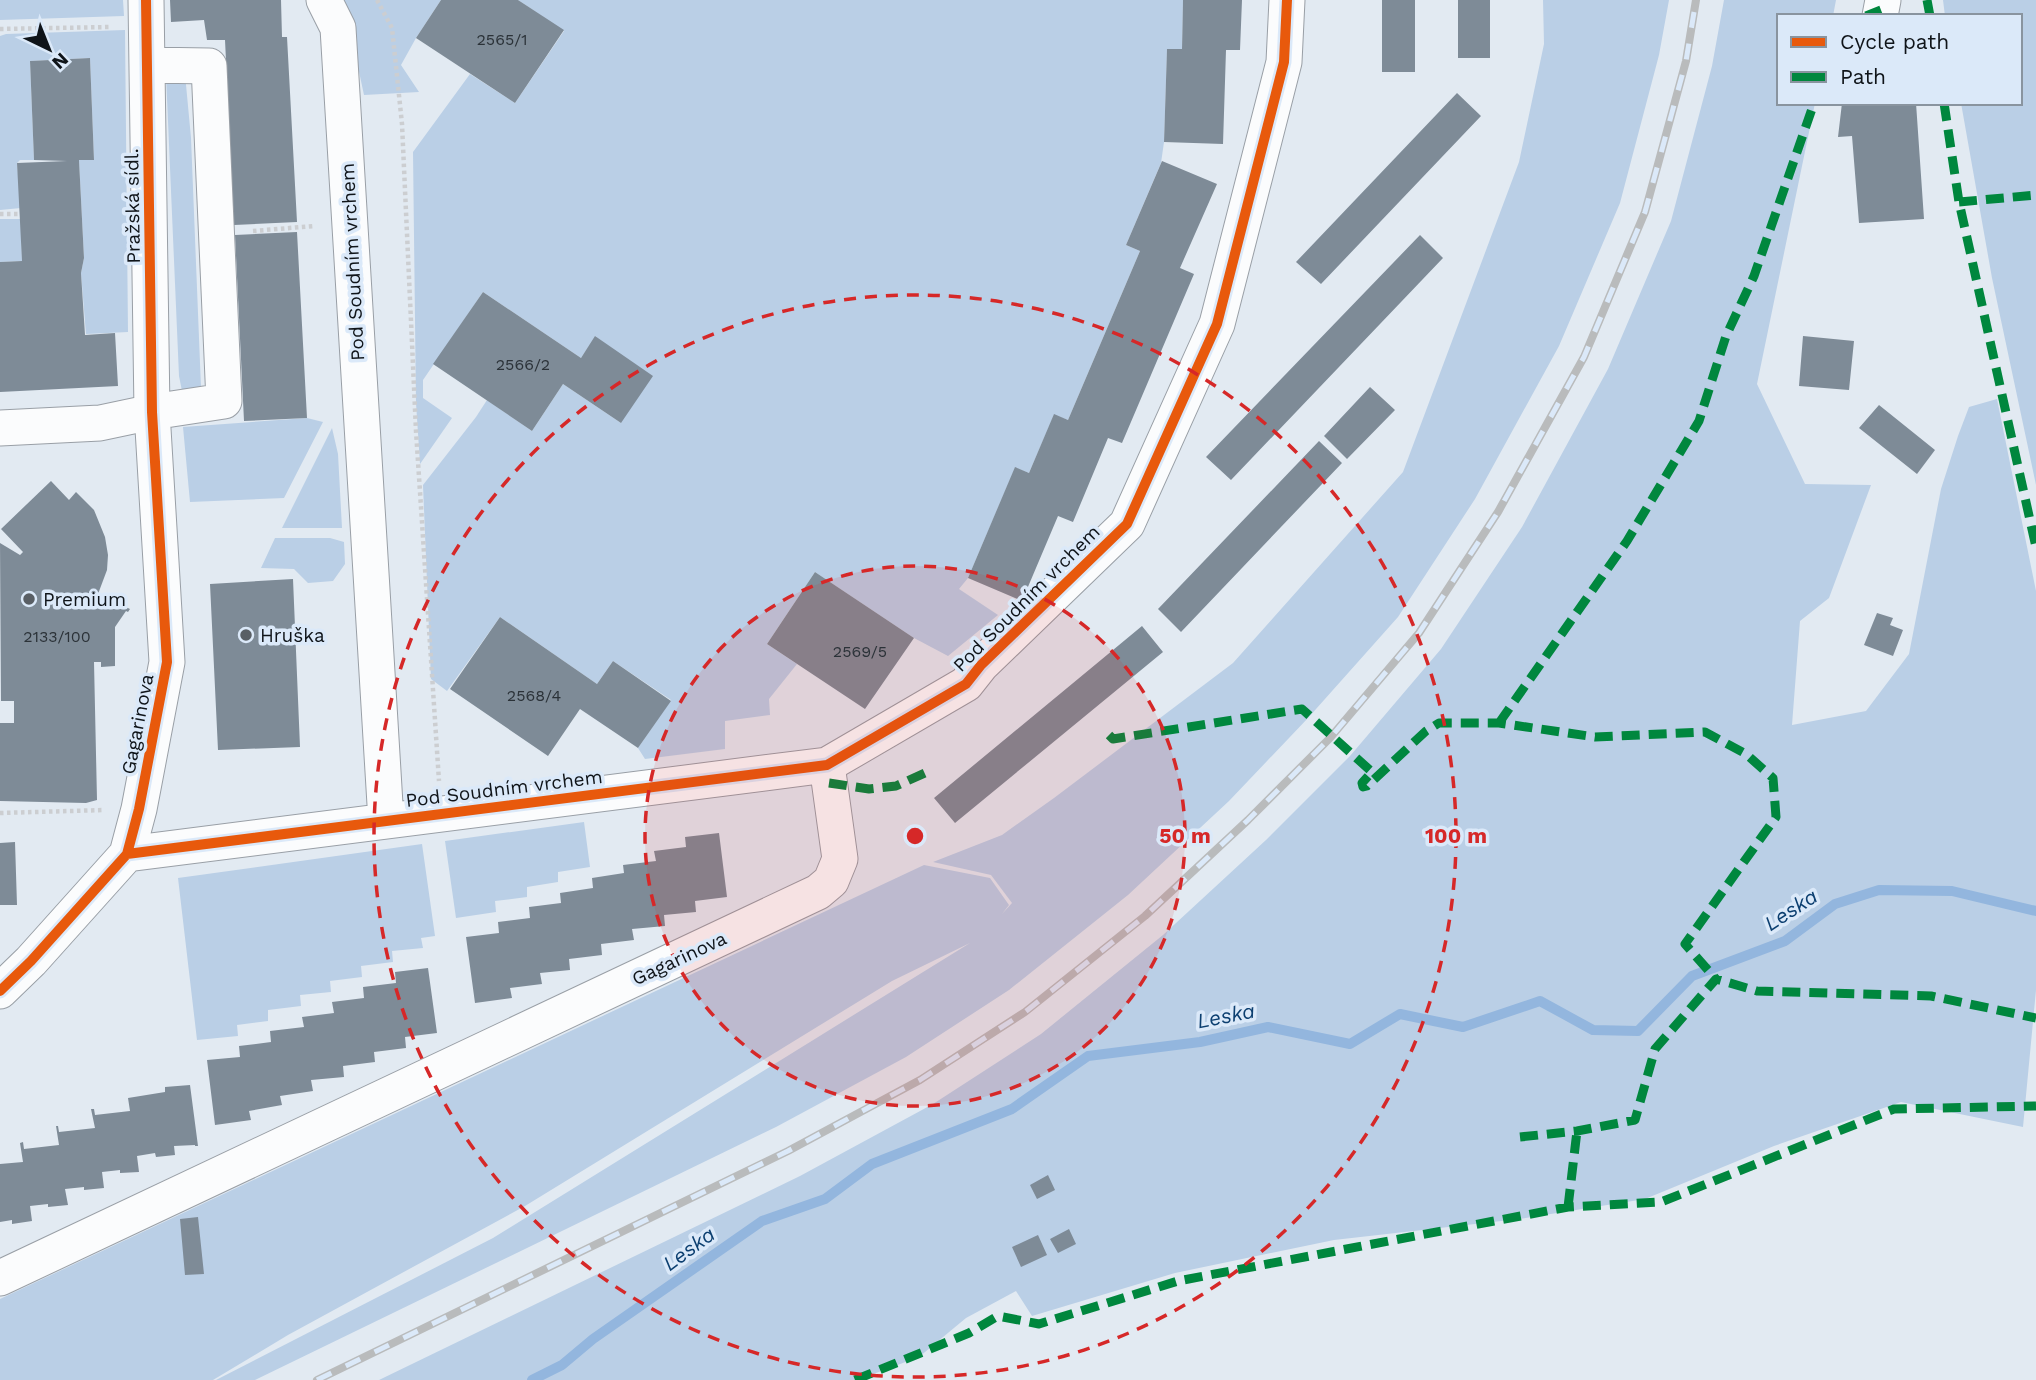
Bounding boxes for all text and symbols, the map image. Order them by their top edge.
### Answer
north arrow [14,14,84,84]
legend [1777,14,2022,105]
text: Cycle path [1840,29,1949,54]
house number: 2565/1 [477,30,527,49]
text: N [47,48,73,74]
text: Path [1840,64,1886,89]
street label: Pražská sídl. [120,148,145,264]
street label: Pod Soudním vrchem [336,162,369,362]
house number: 2566/2 [496,355,550,374]
street label: Pod Soudním vrchem [948,520,1105,677]
place label: Premium [43,588,126,611]
marker: Premium [21,591,37,607]
place label: Hruška [260,624,325,647]
house number: 2133/100 [23,627,91,646]
marker: Hruška [238,627,254,643]
house number: 2569/5 [833,642,887,661]
street label: Gagarinova [116,672,159,776]
house number: 2568/4 [507,686,561,705]
street label: Pod Soudním vrchem [404,765,604,812]
text: 50 m [1159,823,1211,848]
text: 100 m [1425,823,1487,848]
centre of rings [903,824,927,848]
water label: Leska [1759,883,1822,936]
street label: Gagarinova [628,926,730,990]
water label: Leska [1195,998,1257,1033]
water label: Leska [658,1221,720,1276]

